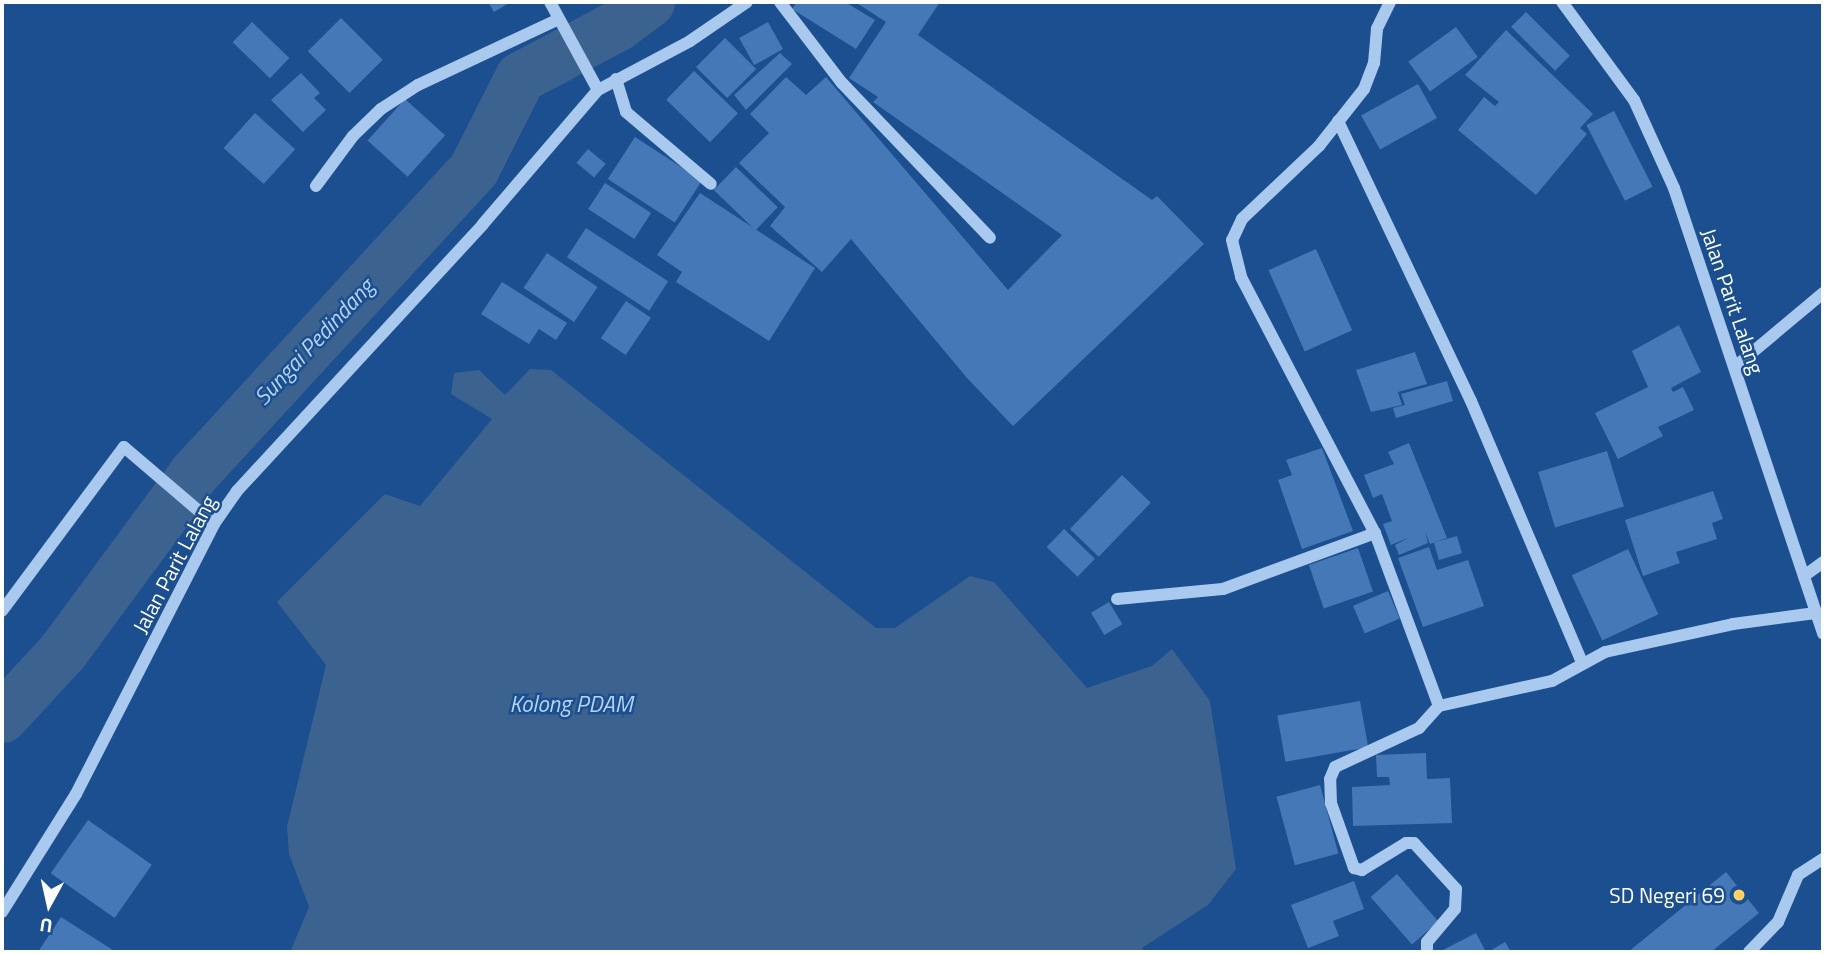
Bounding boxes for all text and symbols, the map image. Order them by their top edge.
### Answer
street label: Jalan Parit Lalang [1696,225,1770,377]
water label: Sungai Pedindang [248,273,380,411]
street label: Jalan Parit Lalang [127,491,221,637]
water label: Kolong PDAM [509,690,633,718]
north arrow [14,870,84,940]
place label: SD Negeri 69 [1609,882,1725,908]
marker: SD Negeri 69 [1731,887,1747,903]
text: U [38,911,54,942]

